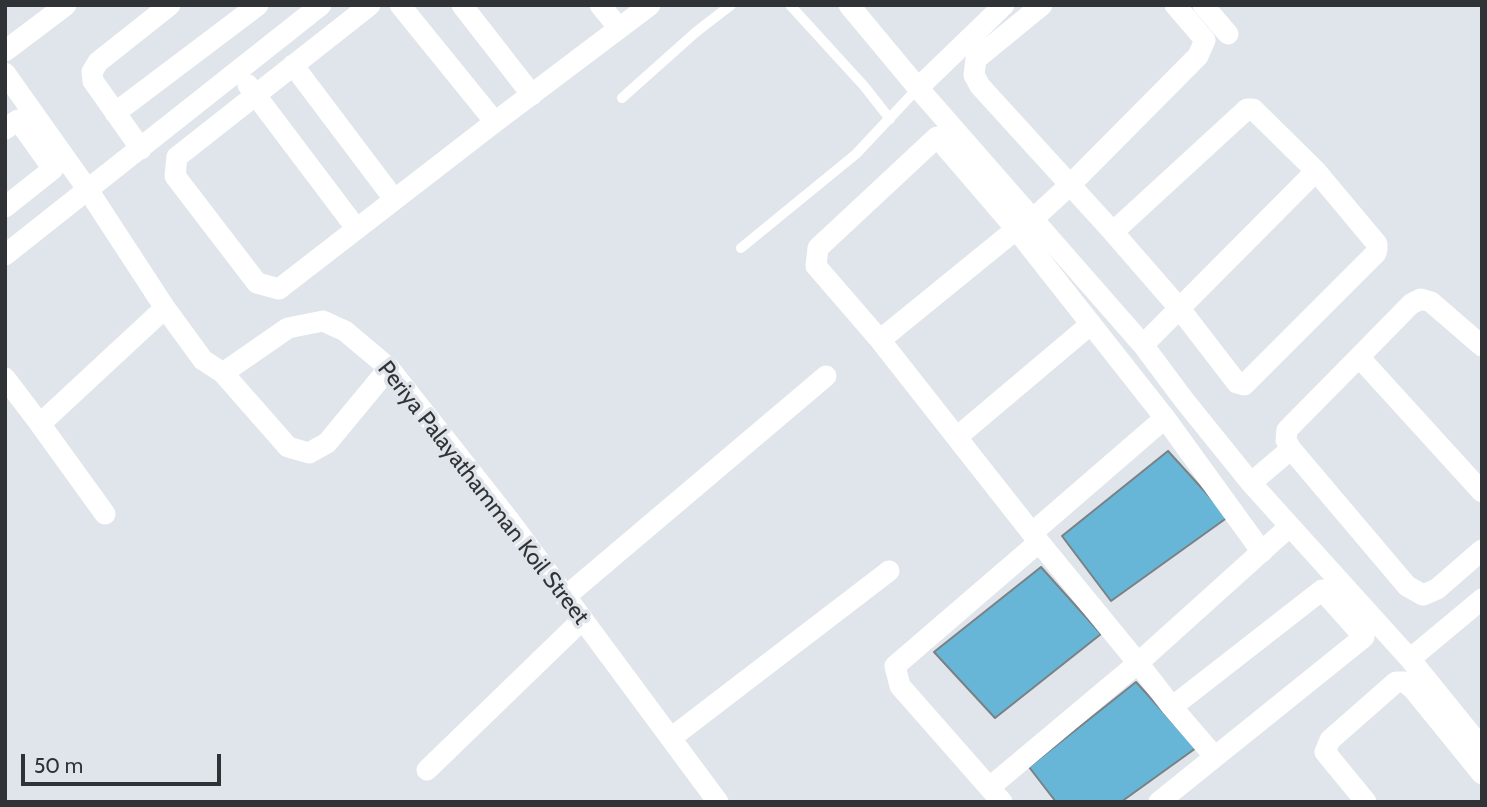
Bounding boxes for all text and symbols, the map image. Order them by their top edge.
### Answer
street label: Periya Palayathamman Koil Street [372,356,594,630]
scale bar [24,740,224,784]
text: 50 m [34,753,83,778]

